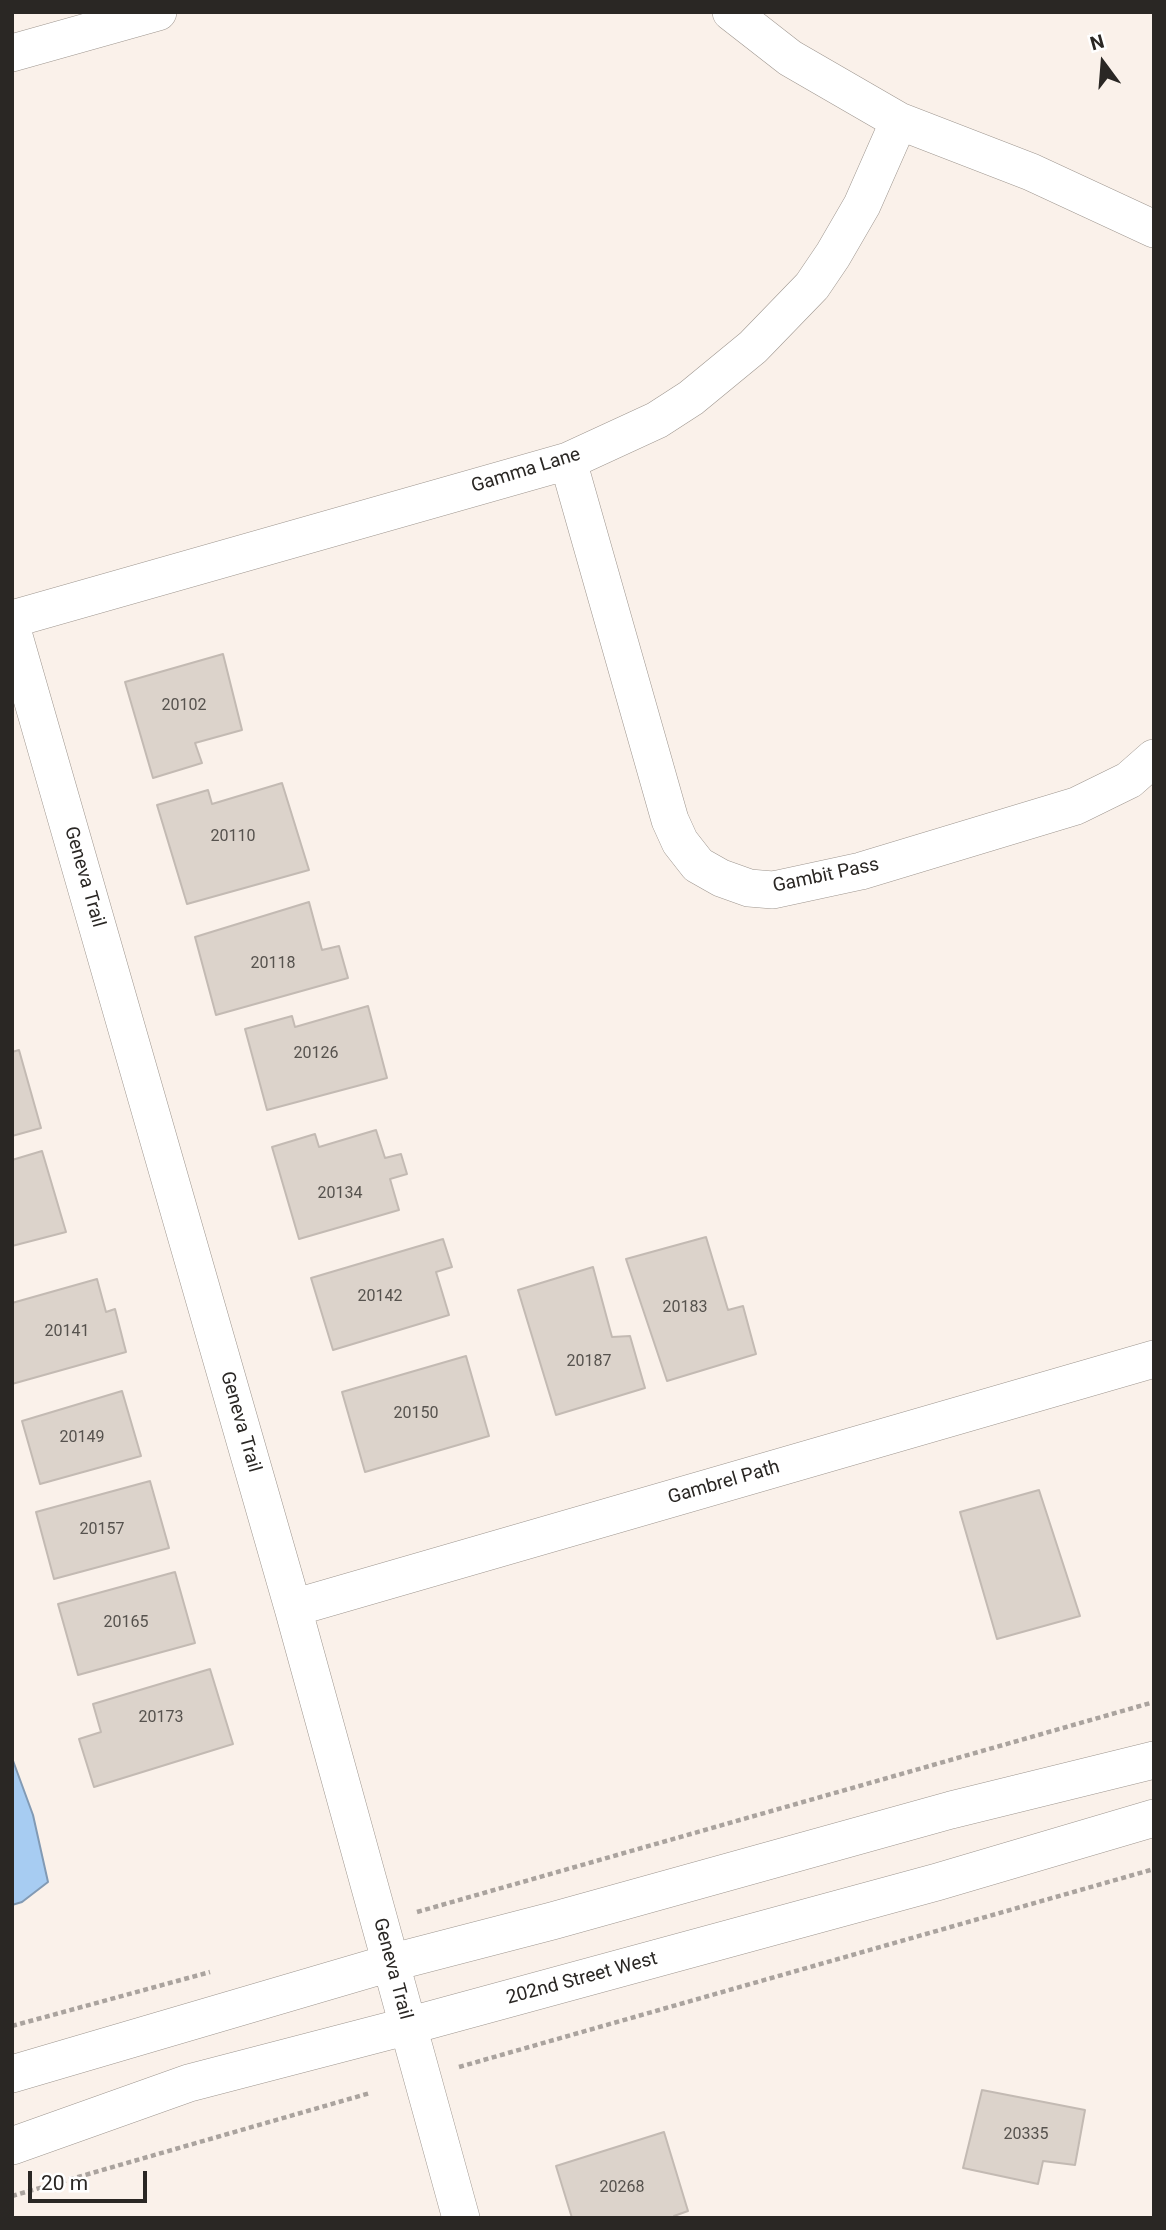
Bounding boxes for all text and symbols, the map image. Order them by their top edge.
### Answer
north arrow [1068,28,1138,98]
text: N [1087,29,1107,55]
street label: Gamma Lane [469,444,583,498]
house number: 20102 [162,696,206,716]
street label: Geneva Trail [59,824,109,930]
house number: 20110 [211,827,255,847]
street label: Gambit Pass [771,854,881,898]
house number: 20118 [251,954,295,974]
house number: 20126 [294,1044,338,1064]
house number: 20134 [318,1184,362,1204]
house number: 20142 [358,1287,402,1307]
house number: 20183 [663,1298,707,1318]
house number: 20141 [45,1322,89,1342]
house number: 20187 [567,1352,611,1372]
street label: Geneva Trail [215,1369,265,1475]
house number: 20150 [394,1404,438,1424]
house number: 20149 [60,1428,104,1448]
street label: Gambrel Path [665,1456,783,1510]
house number: 20157 [80,1520,124,1540]
house number: 20165 [104,1613,148,1633]
house number: 20173 [139,1708,183,1728]
street label: Geneva Trail [368,1916,416,2022]
street label: 202nd Street West [504,1948,660,2010]
house number: 20335 [1004,2125,1048,2145]
scale bar [32,2156,150,2200]
text: 20 m [41,2171,88,2195]
house number: 20268 [600,2178,644,2198]

